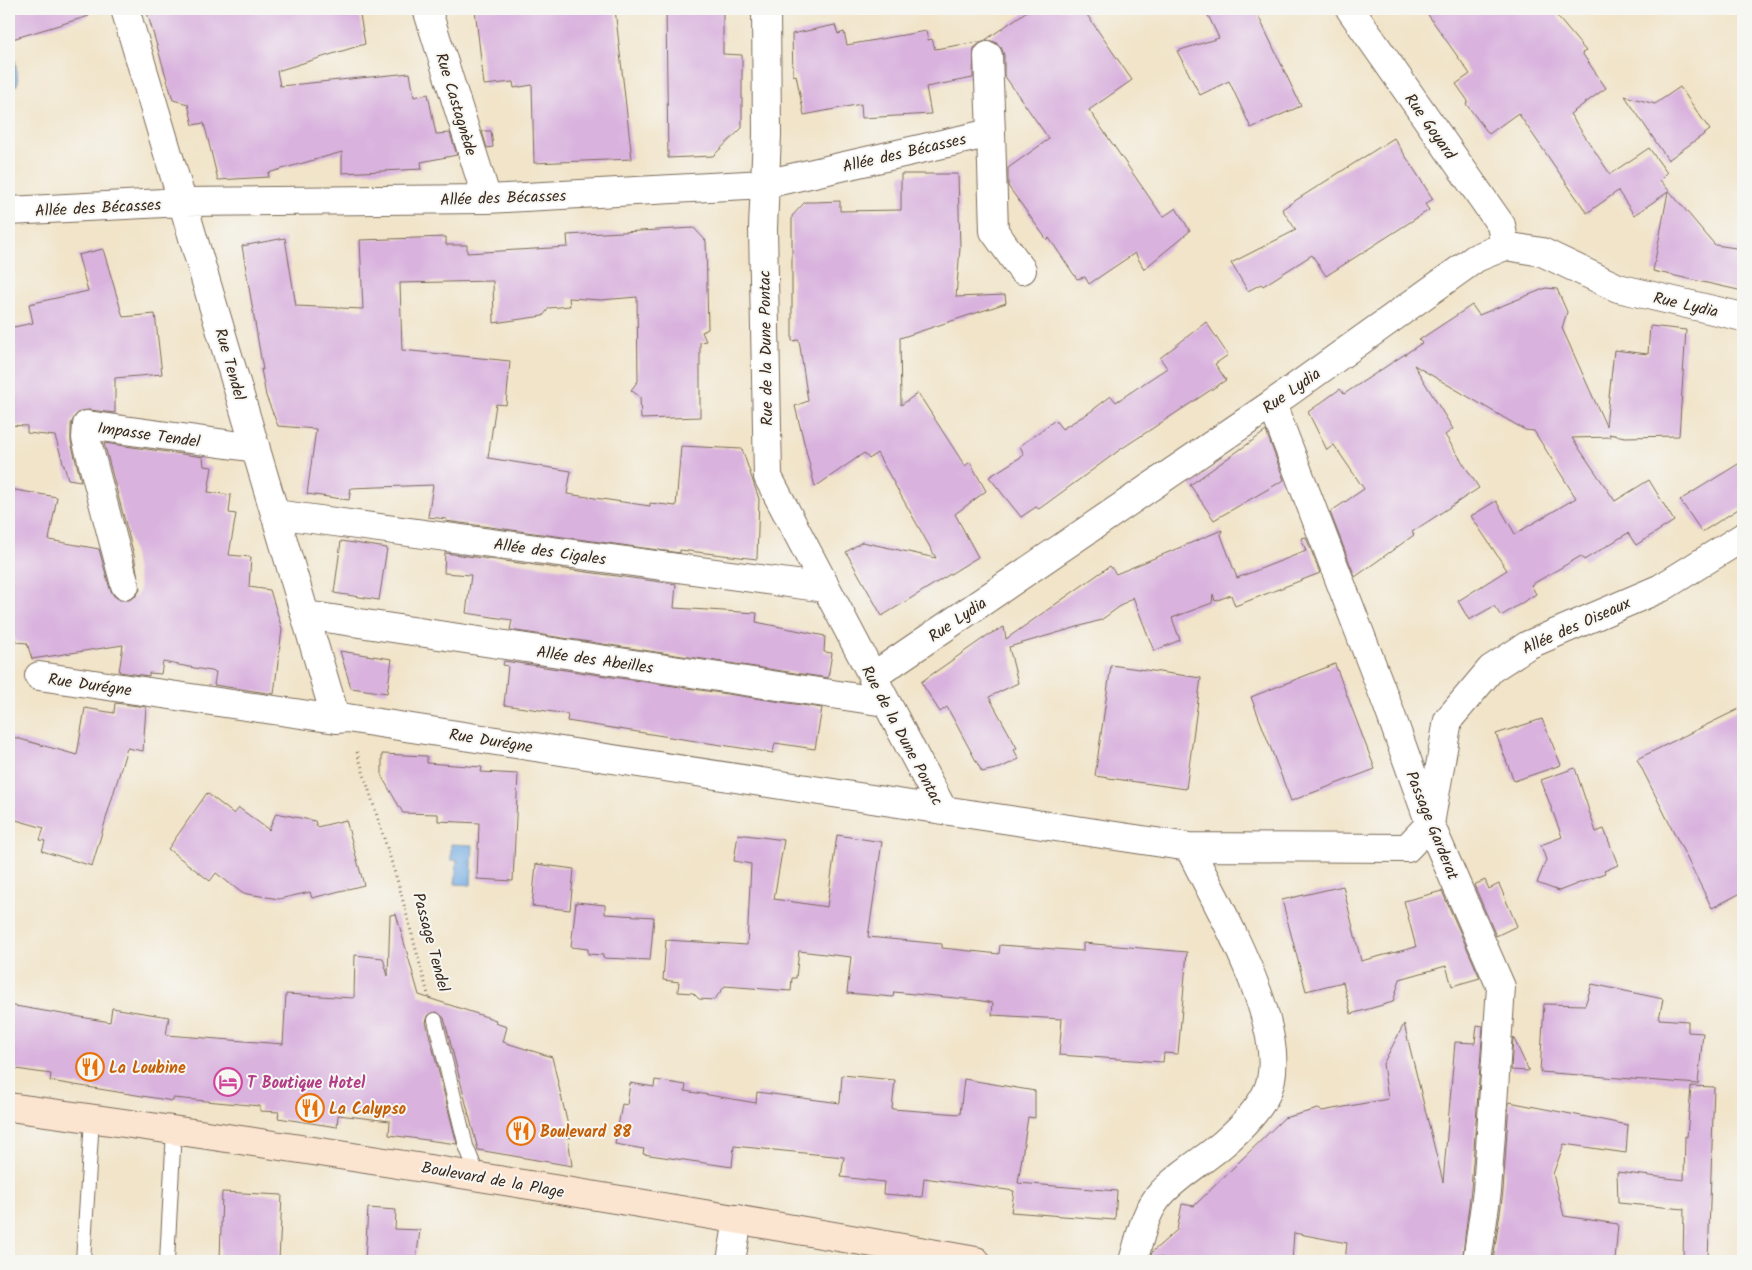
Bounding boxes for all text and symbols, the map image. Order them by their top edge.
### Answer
street label: Rue Castagnède [428,50,483,159]
street label: Rue Goyard [1398,89,1462,166]
street label: Allée des Bécasses [840,127,969,180]
street label: Allée des Bécasses [440,184,567,213]
street label: Allée des Bécasses [34,193,162,224]
street label: Rue de la Dune Pontac [753,270,780,426]
street label: Rue Lydia [1651,286,1721,325]
street label: Rue Tendel [207,325,252,404]
street label: Rue Lydia [1258,362,1326,420]
street label: Impasse Tendel [96,416,202,455]
street label: Allée des Cigales [492,532,608,573]
street label: Rue Lydia [923,591,992,649]
street label: Allée des Oiseaux [1518,591,1636,661]
street label: Allée des Abeilles [535,640,655,681]
street label: Rue de la Dune Pontac [854,661,949,810]
street label: Rue Durégne [46,667,133,704]
street label: Rue Durégne [447,723,534,760]
street label: Passage Garderat [1398,767,1465,884]
street label: Passage Tendel [405,890,456,995]
restaurant icon: La Loubine [75,1052,105,1082]
place label: La Loubine [109,1056,186,1081]
hotel icon: T Boutique Hotel [213,1067,243,1097]
place label: T Boutique Hotel [247,1071,366,1096]
restaurant icon: La Calypso [295,1093,325,1123]
place label: La Calypso [329,1097,406,1122]
restaurant icon: Boulevard 88 [506,1116,536,1146]
place label: Boulevard 88 [540,1120,632,1145]
street label: Boulevard de la Plage [419,1156,566,1205]

